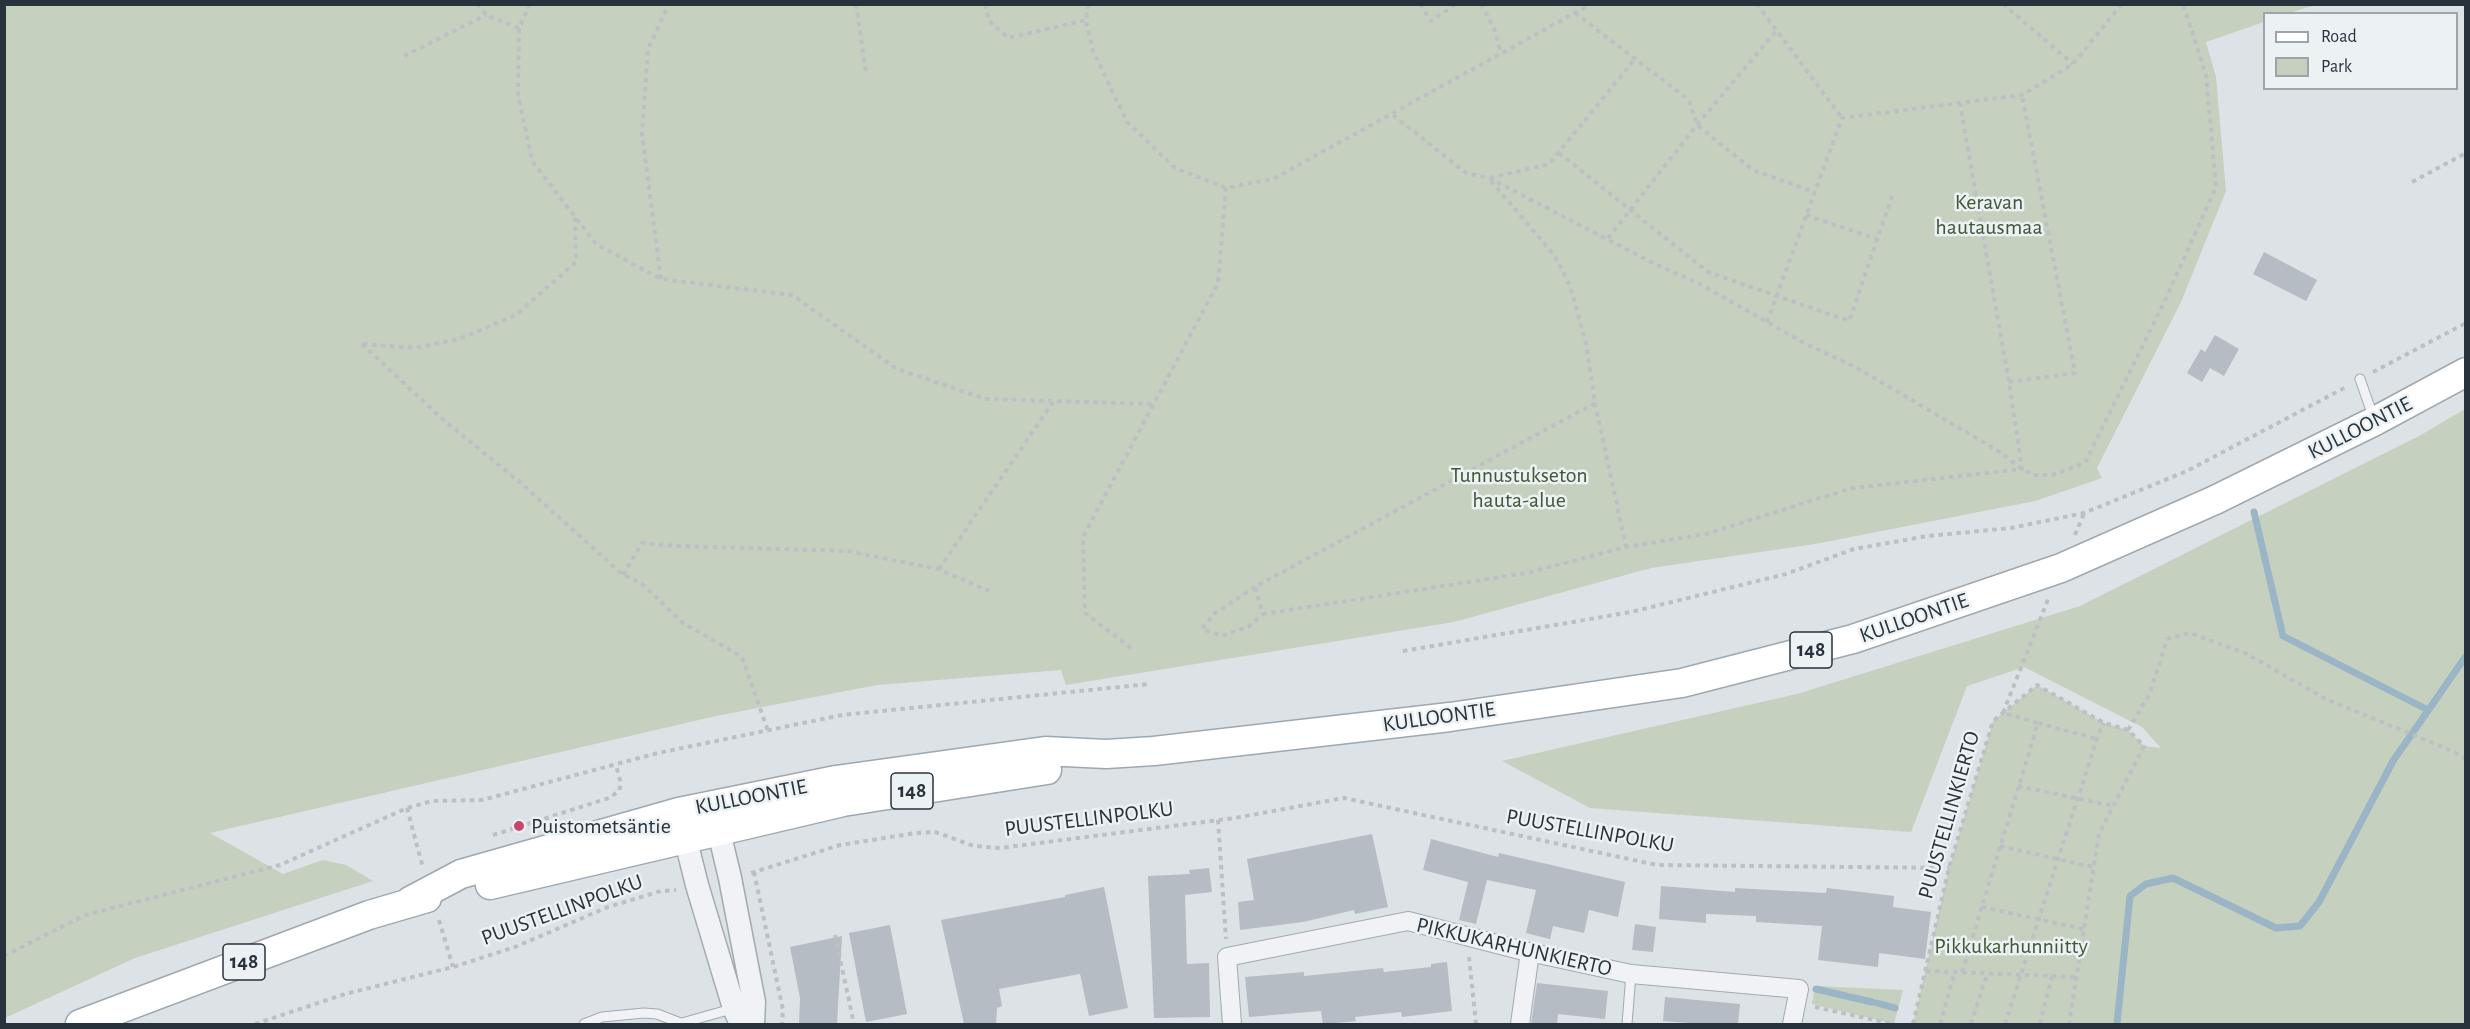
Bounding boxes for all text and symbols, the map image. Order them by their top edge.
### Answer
legend [2263,12,2458,90]
text: Road [2321,28,2357,46]
text: Park [2321,58,2352,76]
park label: Keravan hautausmaa [1935,189,2043,240]
street label: KULLOONTIE [2304,391,2416,465]
park label: Tunnustukseton hauta-alue [1450,462,1588,514]
street label: KULLOONTIE [1856,587,1972,649]
road number: 148 [1790,632,1832,668]
street label: KULLOONTIE [1381,696,1497,738]
street label: PUUSTELLINKIERTO [1912,728,1986,902]
street label: KULLOONTIE [693,773,809,821]
road number: 148 [891,773,933,809]
street label: PUUSTELLINPOLKU [1003,796,1175,842]
street label: PUUSTELLINPOLKU [1504,803,1676,859]
place label: Puistometsäntie [531,813,671,839]
marker: Puistometsäntie [512,819,526,833]
street label: PUUSTELLINPOLKU [478,869,646,951]
street label: PIKKUKARHUNKIERTO [1414,912,1614,982]
park label: Pikkukarhunniitty [1934,933,2088,959]
road number: 148 [223,944,265,980]

